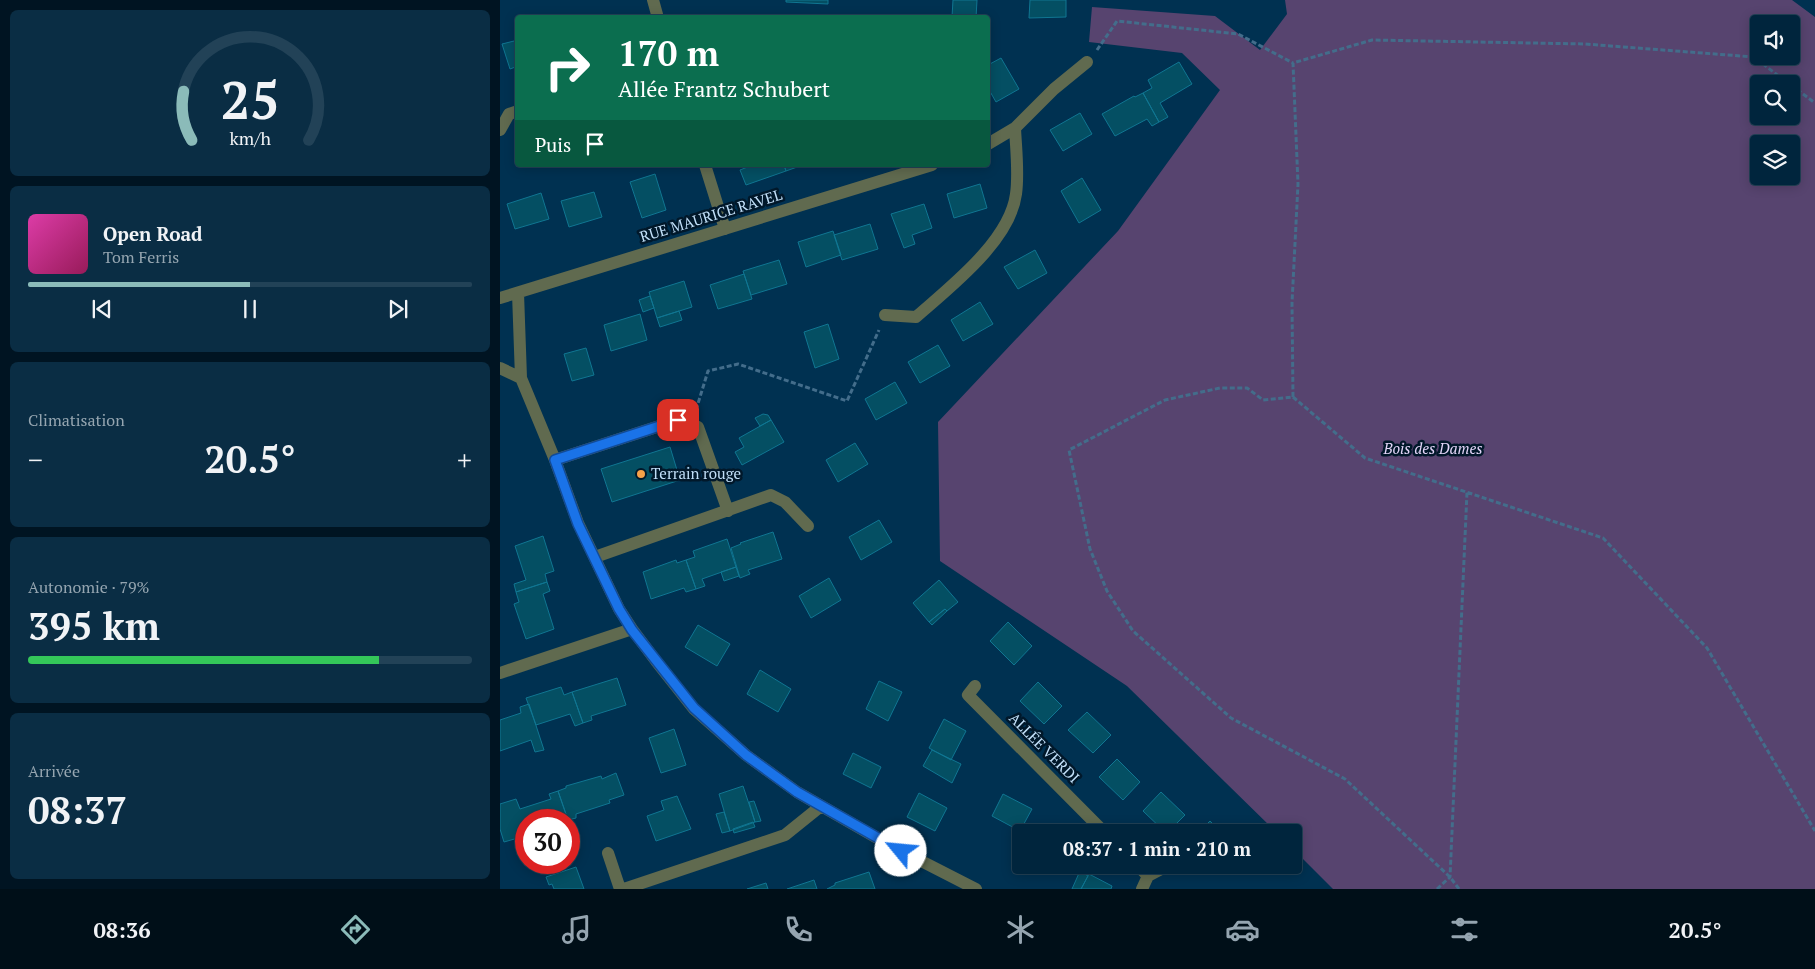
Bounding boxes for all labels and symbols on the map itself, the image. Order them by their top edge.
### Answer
street label: RUE MAURICE RAVEL [637,184,784,246]
pin [657,399,699,441]
park label: Bois des Dames [1382,438,1483,458]
place label: Terrain rouge [651,463,741,483]
marker: Terrain rouge [635,468,647,480]
street label: ALLÉE VERDI [1005,708,1084,787]
speed limit sign: 30 [515,809,580,874]
position arrow [874,824,926,876]

